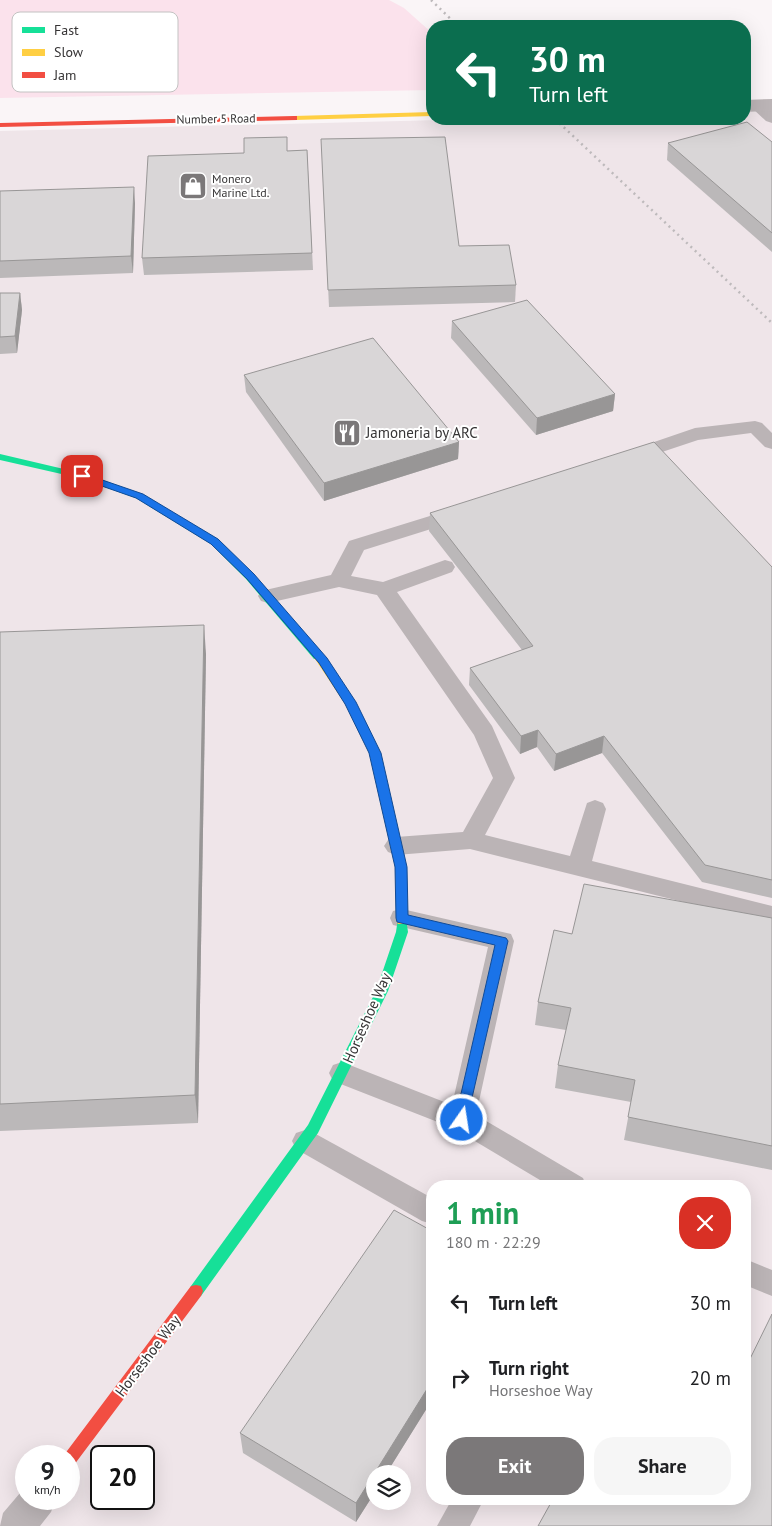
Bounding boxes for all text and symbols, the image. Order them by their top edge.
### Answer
legend [12,12,178,92]
text: Fast [54,21,79,39]
text: 30 m [529,36,606,82]
icon: left [446,40,511,105]
text: Slow [54,43,84,61]
text: Jam [53,66,76,84]
text: Turn left [529,80,608,108]
street label: Number 5 Road [176,110,256,127]
shop icon: Monero Marine Ltd. [178,171,208,201]
place label: Monero Marine Ltd. [212,171,269,200]
restaurant icon: Jamoneria by ARC [332,418,362,448]
place label: Jamoneria by ARC [365,423,478,442]
pin [61,455,103,497]
icon: arrive [68,462,96,490]
street label: Horseshoe Way [338,969,395,1066]
position arrow [435,1093,487,1145]
text: 1 min [446,1193,519,1232]
button: close [679,1197,731,1249]
text: 180 m · 22:29 [446,1232,541,1252]
icon: left [446,1289,474,1317]
text: Turn left [489,1291,558,1315]
text: 30 m [690,1291,731,1315]
street label: Horseshoe Way [111,1311,184,1400]
text: Turn right [489,1356,569,1380]
icon: right [446,1364,474,1392]
text: 20 m [690,1366,731,1390]
text: Horseshoe Way [489,1380,593,1400]
button: Exit [446,1437,584,1495]
button: Share [594,1437,731,1495]
speed limit sign: 20 [90,1445,155,1510]
text: 9 [40,1455,55,1487]
map controls [366,1465,411,1510]
button: layers [366,1465,411,1510]
text: km/h [34,1482,61,1497]

